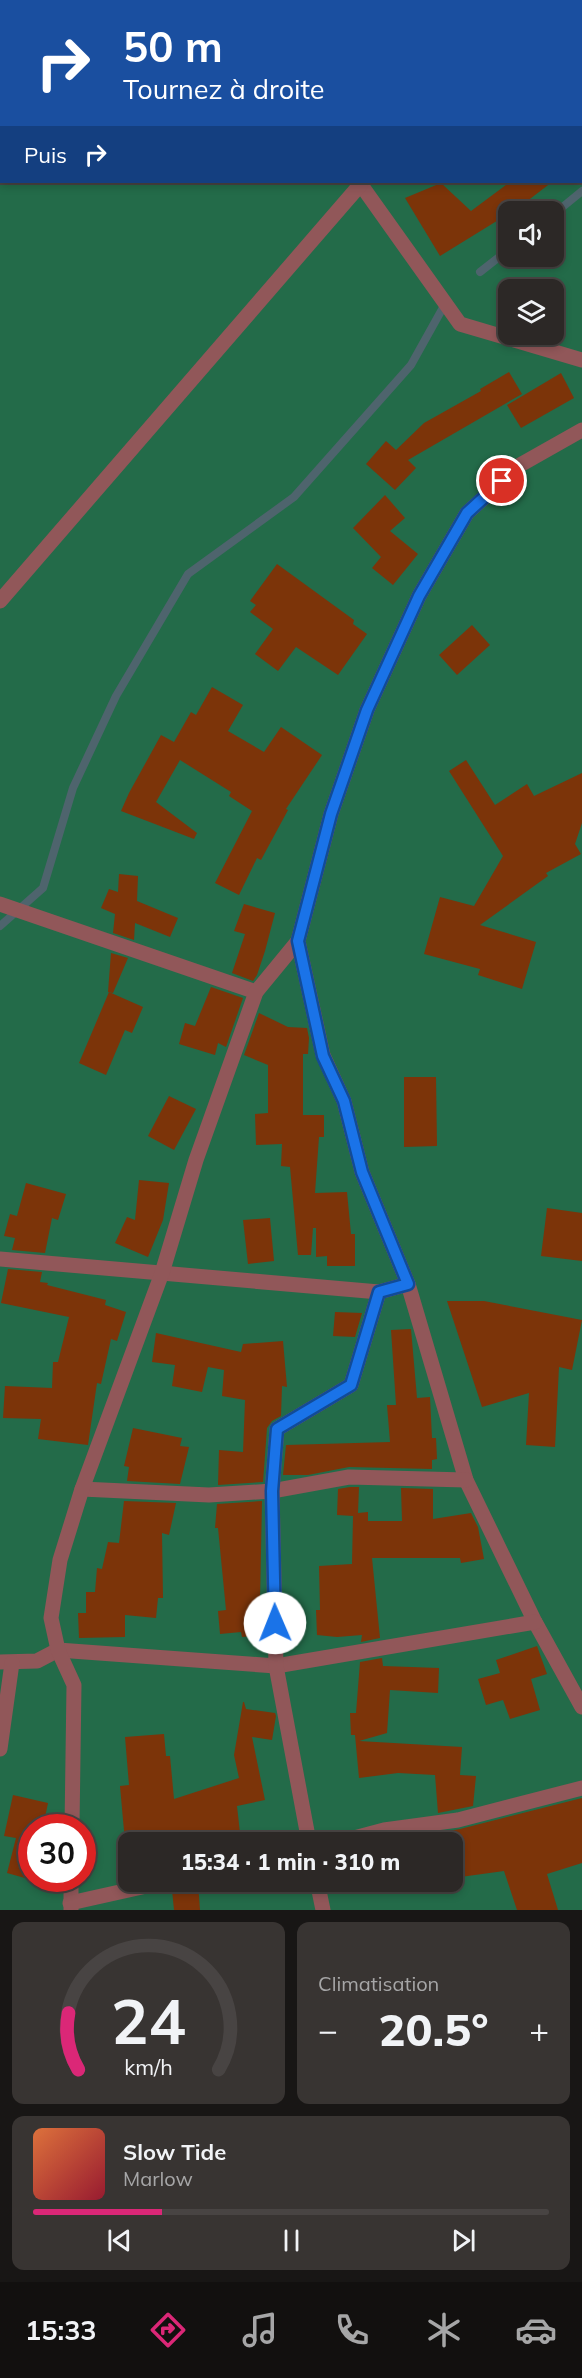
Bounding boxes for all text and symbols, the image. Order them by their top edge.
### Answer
text: 50 m [123,20,223,73]
icon: right [24,24,102,102]
text: Tournez à droite [123,72,324,106]
icon: right [79,138,112,171]
text: Puis [24,141,67,169]
map controls [498,201,564,345]
button: sound [498,201,564,267]
button: layers [498,279,564,345]
pin [476,455,527,506]
icon: arrive [485,464,518,497]
position arrow [243,1591,307,1655]
speed limit sign: 30 [18,1814,96,1892]
text: 15:34 · 1 min · 310 m [181,1848,400,1876]
text: Climatisation [318,1971,439,1996]
text: 24 [111,1981,186,2060]
text: 20.5° [379,2001,488,2057]
text: − [318,2009,338,2050]
text: + [529,2009,549,2050]
text: km/h [124,2053,173,2080]
text: Slow Tide [123,2138,226,2166]
text: Marlow [123,2166,193,2191]
icon: previous [103,2224,136,2257]
icon: pause [275,2224,308,2257]
icon: next [447,2224,480,2257]
icon: directions [147,2309,189,2351]
icon: music [239,2309,281,2351]
icon: phone [331,2309,373,2351]
icon: climate [423,2309,465,2351]
icon: car [515,2309,557,2351]
text: 15:33 [25,2313,97,2347]

